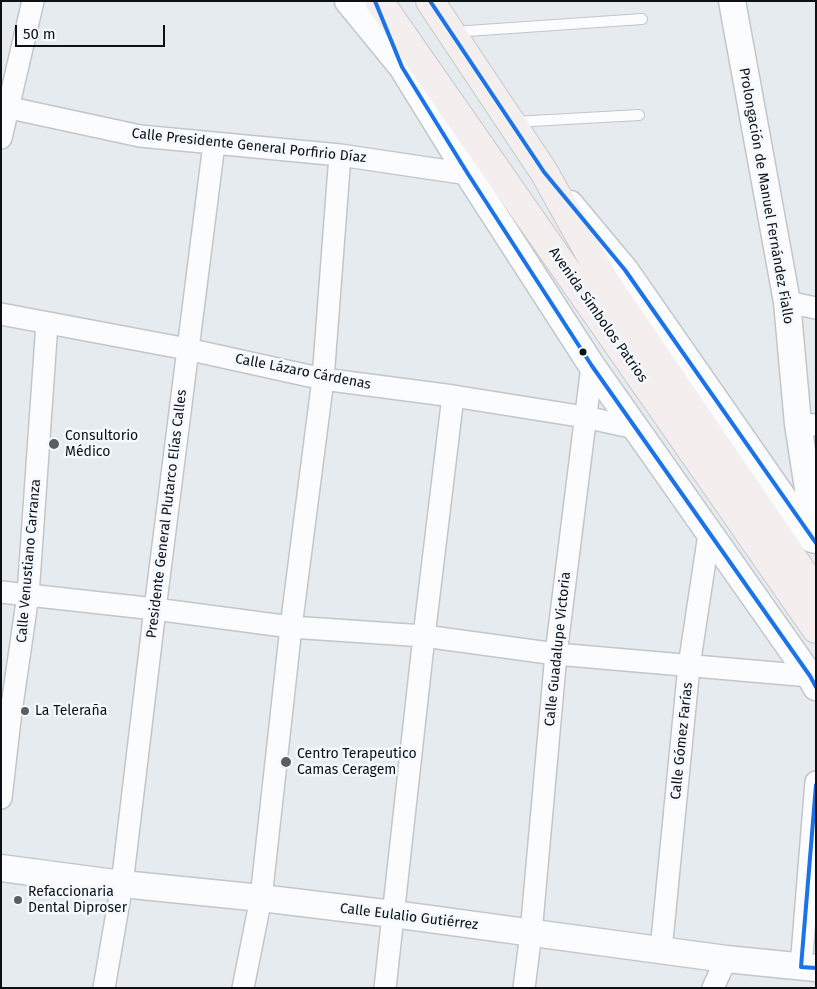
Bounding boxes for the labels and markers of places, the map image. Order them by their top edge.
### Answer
unlabelled marker [578,347,588,357]
place label: Consultorio Médico [65,428,138,461]
marker: Consultorio Médico [47,437,61,451]
place label: La Teleraña [35,703,107,719]
marker: La Teleraña [19,705,31,717]
place label: Centro Terapeutico Camas Ceragem [297,746,417,779]
marker: Centro Terapeutico Camas Ceragem [279,755,293,769]
place label: Refaccionaria Dental Diproser [28,884,127,916]
marker: Refaccionaria Dental Diproser [12,894,24,906]

